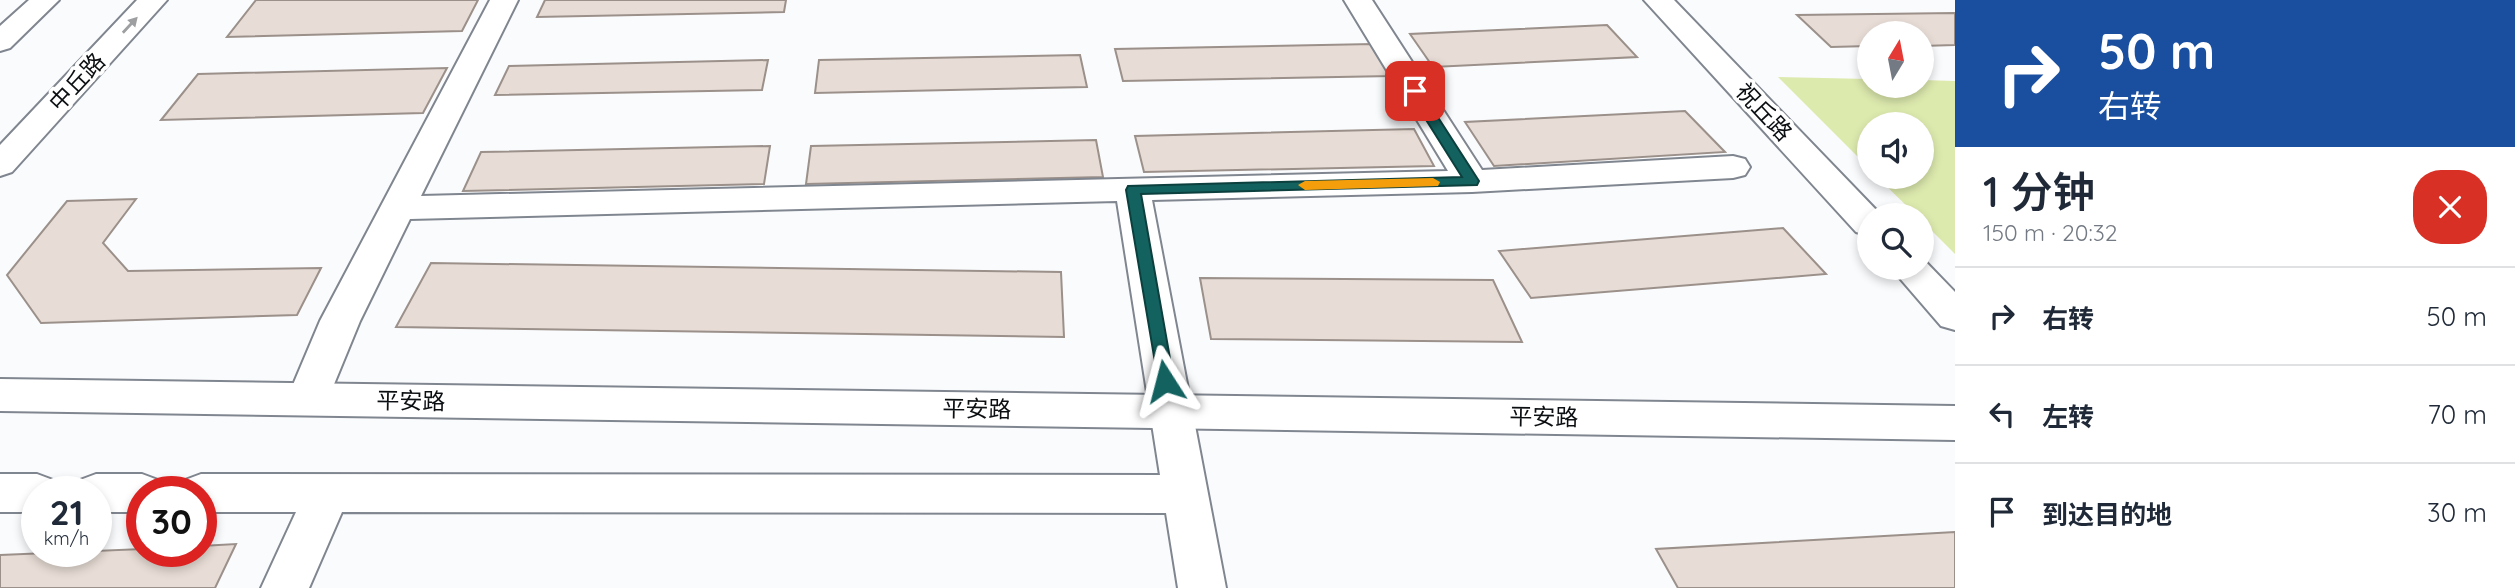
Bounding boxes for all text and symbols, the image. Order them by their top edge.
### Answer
one-way arrow [122,16,138,34]
text: 50 m [2098,20,2215,81]
north arrow [1857,21,1934,98]
map controls [1857,21,1934,280]
icon: right [1983,28,2074,119]
street label: 中丘路 [43,47,111,117]
pin [1385,61,1445,121]
icon: arrive [1396,72,1434,110]
street label: 祝丘路 [1730,77,1798,147]
text: 右转 [2098,86,2162,126]
button: sound [1857,112,1934,189]
text: 1 分钟 [1983,165,2095,218]
button: close [2413,170,2487,244]
button: search [1857,203,1934,280]
text: 150 m · 20:32 [1983,218,2118,247]
icon: right [1983,297,2021,335]
text: 50 m [2427,300,2487,333]
text: 右转 [2042,302,2094,335]
position arrow [1128,344,1202,418]
street label: 平安路 [376,385,446,416]
street label: 平安路 [942,393,1012,424]
icon: left [1983,395,2021,433]
text: 70 m [2427,398,2487,431]
text: 左转 [2042,400,2094,433]
street label: 平安路 [1509,401,1579,432]
speed limit sign: 30 [126,476,217,567]
text: 21 [50,490,83,534]
icon: arrive [1983,493,2021,531]
text: 30 m [2427,496,2487,529]
text: 到达目的地 [2042,498,2172,531]
text: km/h [44,527,89,550]

